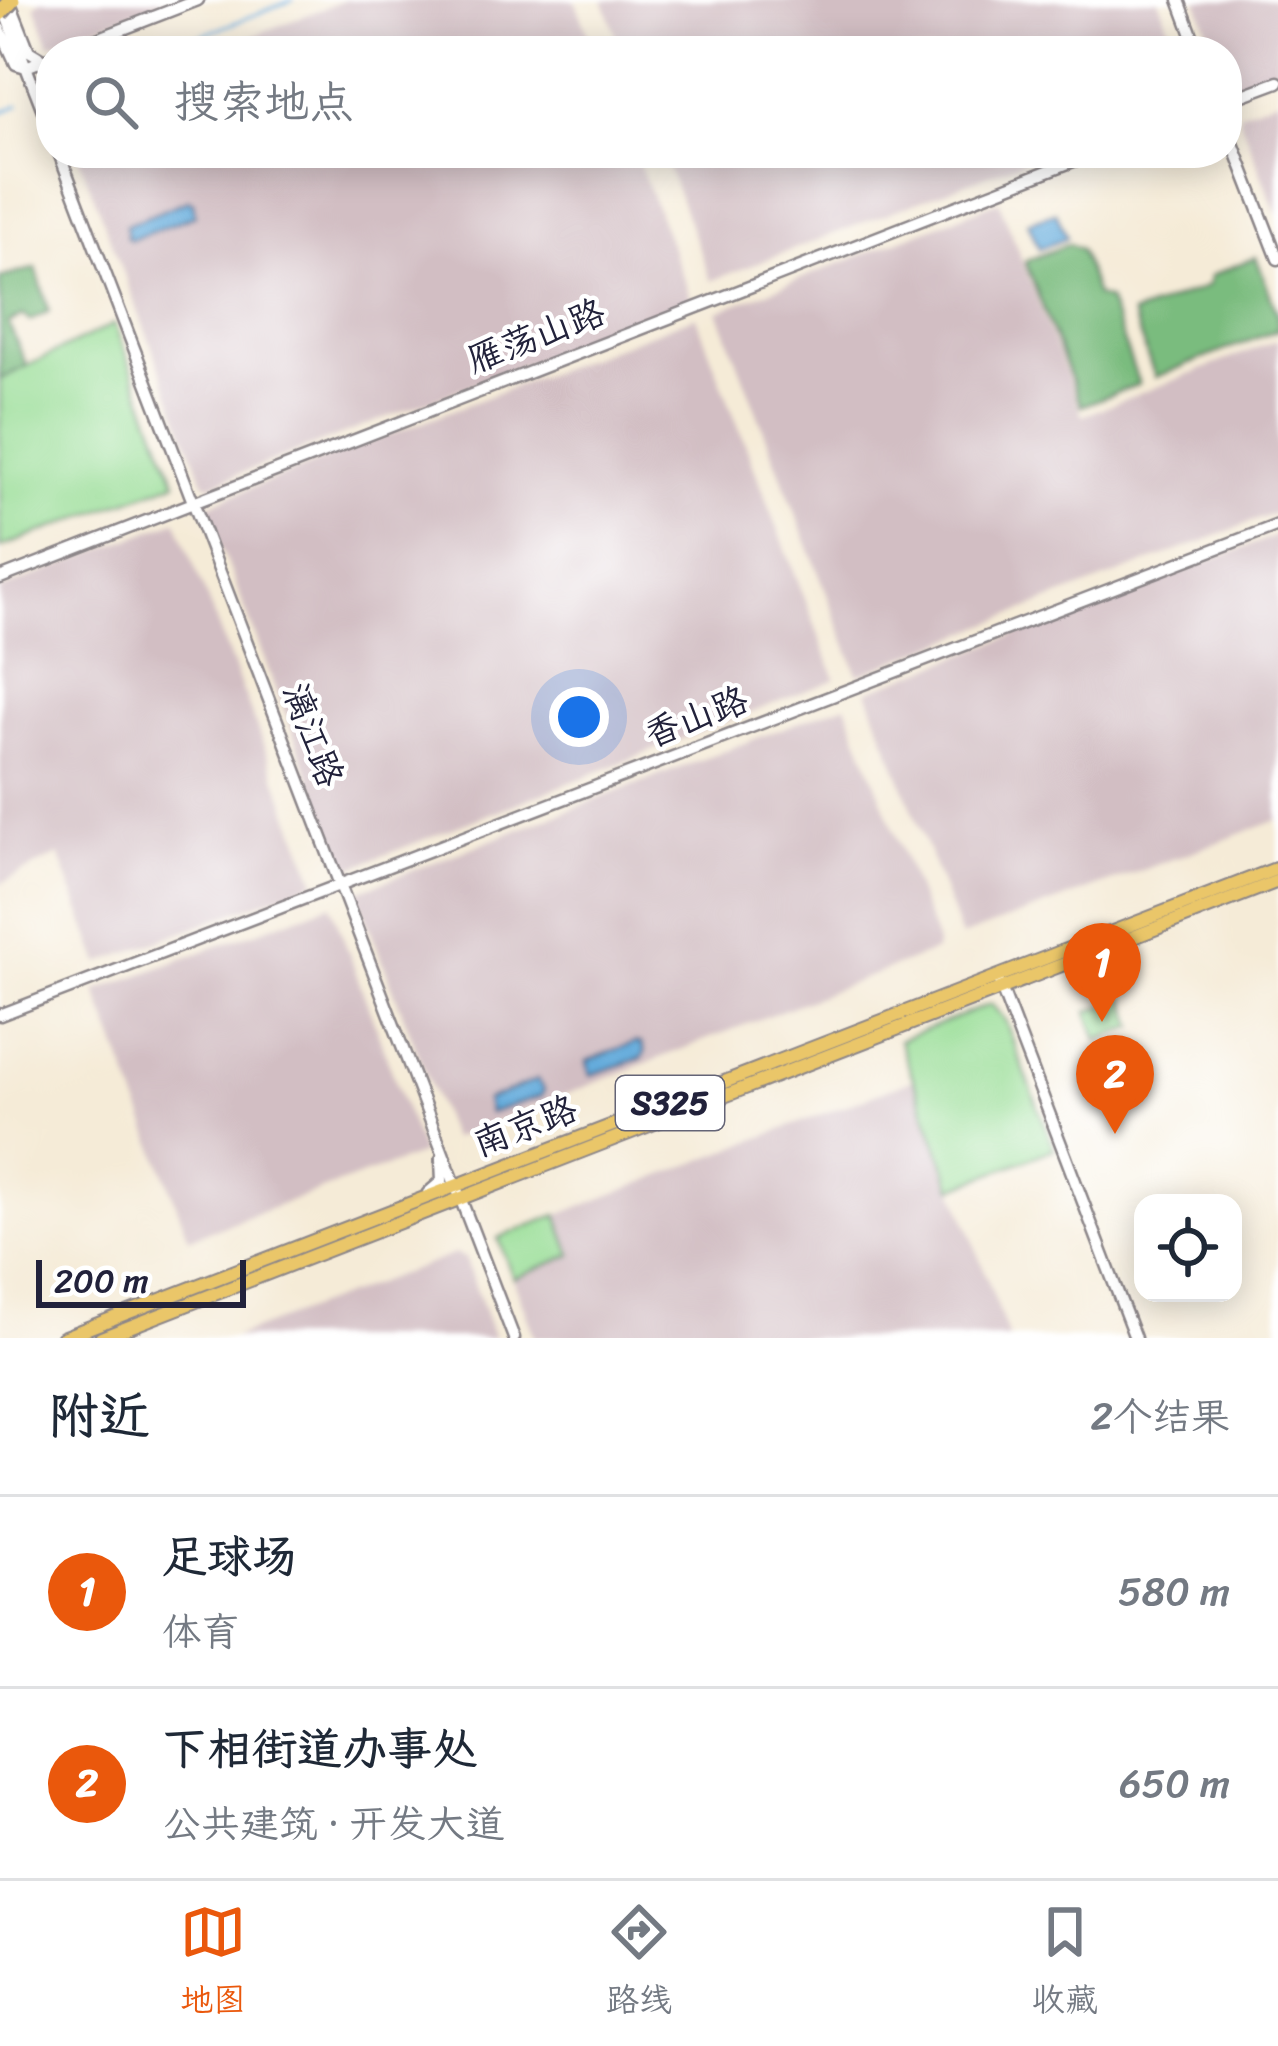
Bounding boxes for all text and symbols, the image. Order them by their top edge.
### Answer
search box [36,36,1242,168]
text: 搜索地点 [174,62,354,142]
icon: search [78,69,144,135]
street label: 雁荡山路 [457,280,615,392]
street label: 香山路 [634,668,758,766]
street label: 漓江路 [264,673,362,797]
your location [549,687,609,747]
pin: 1 [1063,923,1141,1022]
pin: 2 [1076,1035,1154,1134]
road number: S325 [616,1076,724,1130]
street label: 南京路 [463,1077,587,1175]
map controls [1134,1194,1242,1302]
button: locate [1134,1194,1242,1302]
text: 200 m [54,1252,149,1310]
scale bar [36,1254,246,1307]
text: 附近 [48,1371,150,1461]
text: 2个结果 [1090,1382,1230,1451]
text: 足球场 [162,1517,297,1597]
text: 1 [79,1557,95,1626]
text: 580 m [1118,1557,1230,1626]
text: 体育 [162,1597,240,1666]
text: 下相街道办事处 [162,1709,477,1789]
text: 2 [76,1749,98,1818]
text: 650 m [1119,1749,1230,1818]
text: 公共建筑 · 开发大道 [162,1789,505,1858]
tab: 地图 [180,1899,246,2029]
tab: 路线 [606,1899,672,2029]
tab: 收藏 [1032,1899,1098,2029]

